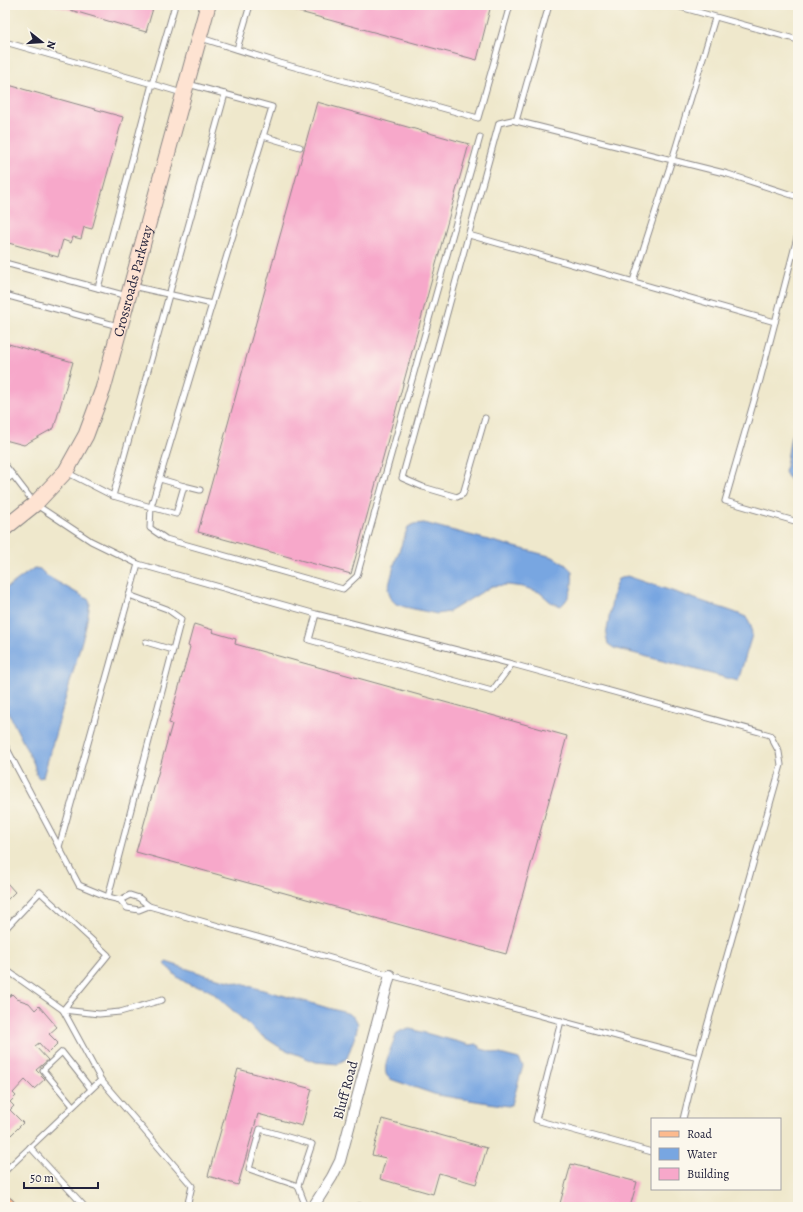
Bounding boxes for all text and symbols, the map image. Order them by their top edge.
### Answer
north arrow [22,22,62,62]
text: N [43,39,59,51]
street label: Crossroads Parkway [109,222,158,339]
street label: Bluff Road [329,1058,363,1122]
legend [651,1118,781,1190]
text: Road [687,1126,713,1142]
text: Water [686,1146,717,1162]
scale bar [24,1164,98,1190]
text: Building [687,1166,729,1182]
text: 50 m [30,1170,54,1186]

